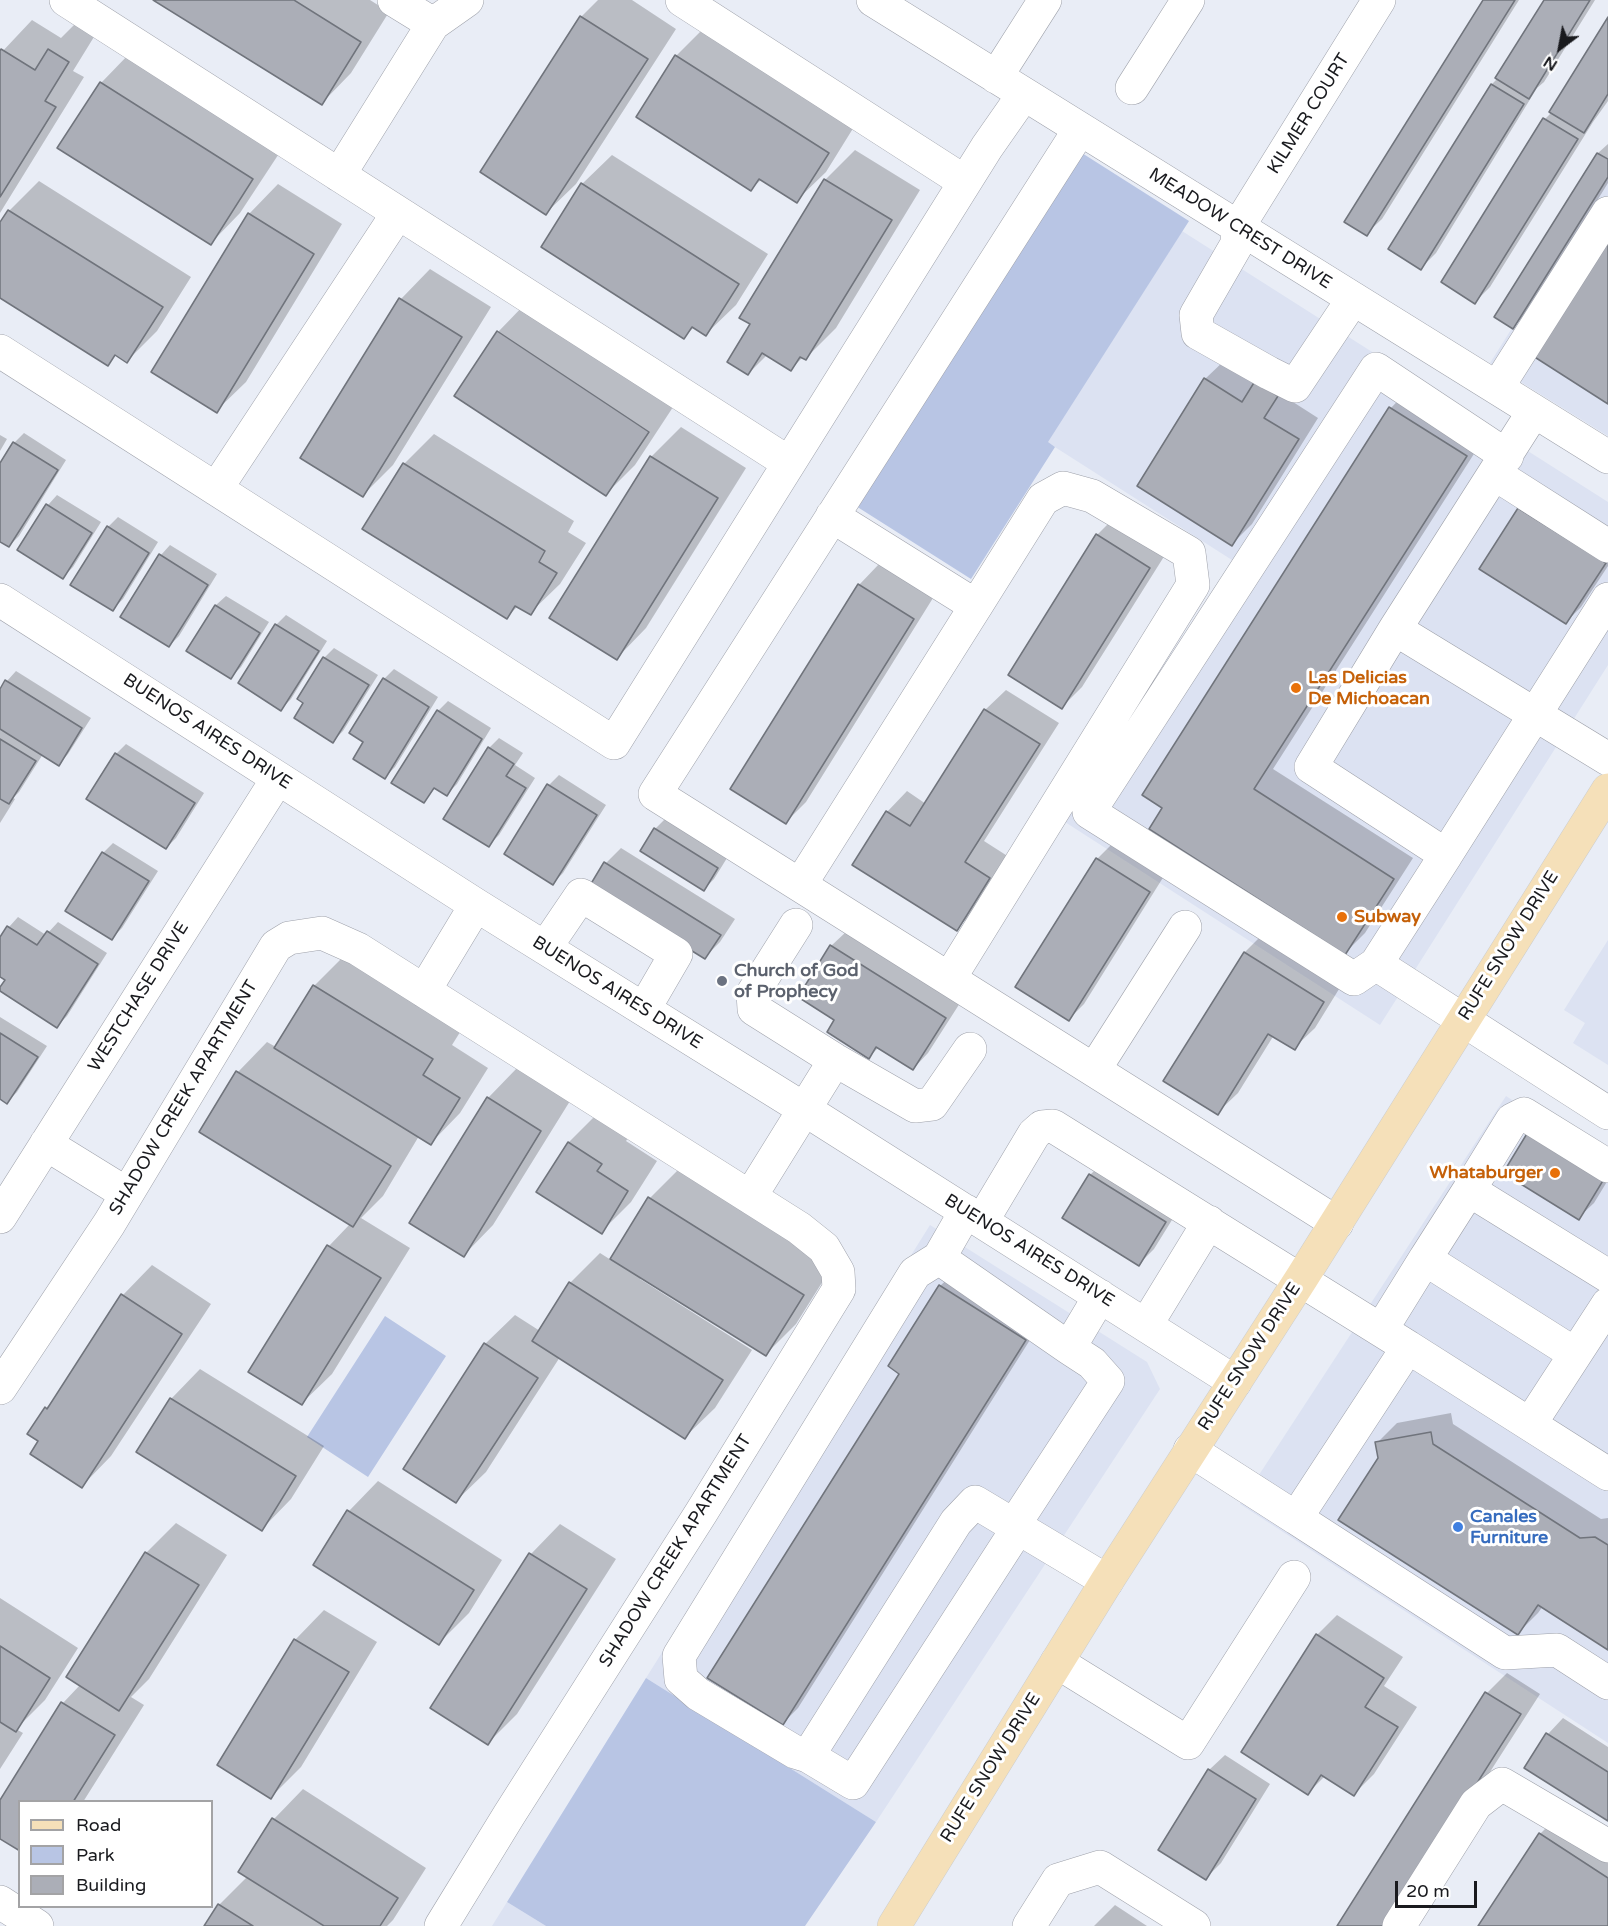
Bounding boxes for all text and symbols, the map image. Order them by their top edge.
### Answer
north arrow [1530,18,1590,78]
street label: KILMER COURT [1263,50,1355,178]
text: N [1540,51,1561,75]
street label: MEADOW CREST DRIVE [1145,164,1335,294]
place label: Las Delicias De Michoacan [1308,667,1430,710]
street label: BUENOS AIRES DRIVE [119,669,295,795]
marker: Las Delicias De Michoacan [1289,681,1303,695]
street label: RUFE SNOW DRIVE [1454,867,1564,1025]
place label: Subway [1354,906,1421,928]
marker: Subway [1335,910,1349,924]
street label: WESTCHASE DRIVE [84,918,194,1076]
street label: BUENOS AIRES DRIVE [528,932,706,1054]
place label: Church of God of Prophecy [734,960,859,1002]
marker: Church of God of Prophecy [715,974,729,988]
street label: SHADOW CREEK APARTMENT [105,977,263,1219]
place label: Whataburger [1430,1162,1543,1184]
marker: Whataburger [1548,1166,1562,1180]
street label: BUENOS AIRES DRIVE [940,1190,1118,1312]
street label: RUFE SNOW DRIVE [1194,1279,1306,1435]
street label: SHADOW CREEK APARTMENT [595,1431,757,1671]
place label: Canales Furniture [1470,1506,1548,1549]
marker: Canales Furniture [1451,1520,1465,1534]
street label: RUFE SNOW DRIVE [936,1689,1046,1847]
legend [18,1800,213,1908]
text: Road [76,1814,121,1836]
text: Park [76,1844,114,1866]
scale bar [1398,1869,1480,1907]
text: Building [76,1874,146,1896]
text: 20 m [1406,1880,1450,1902]

